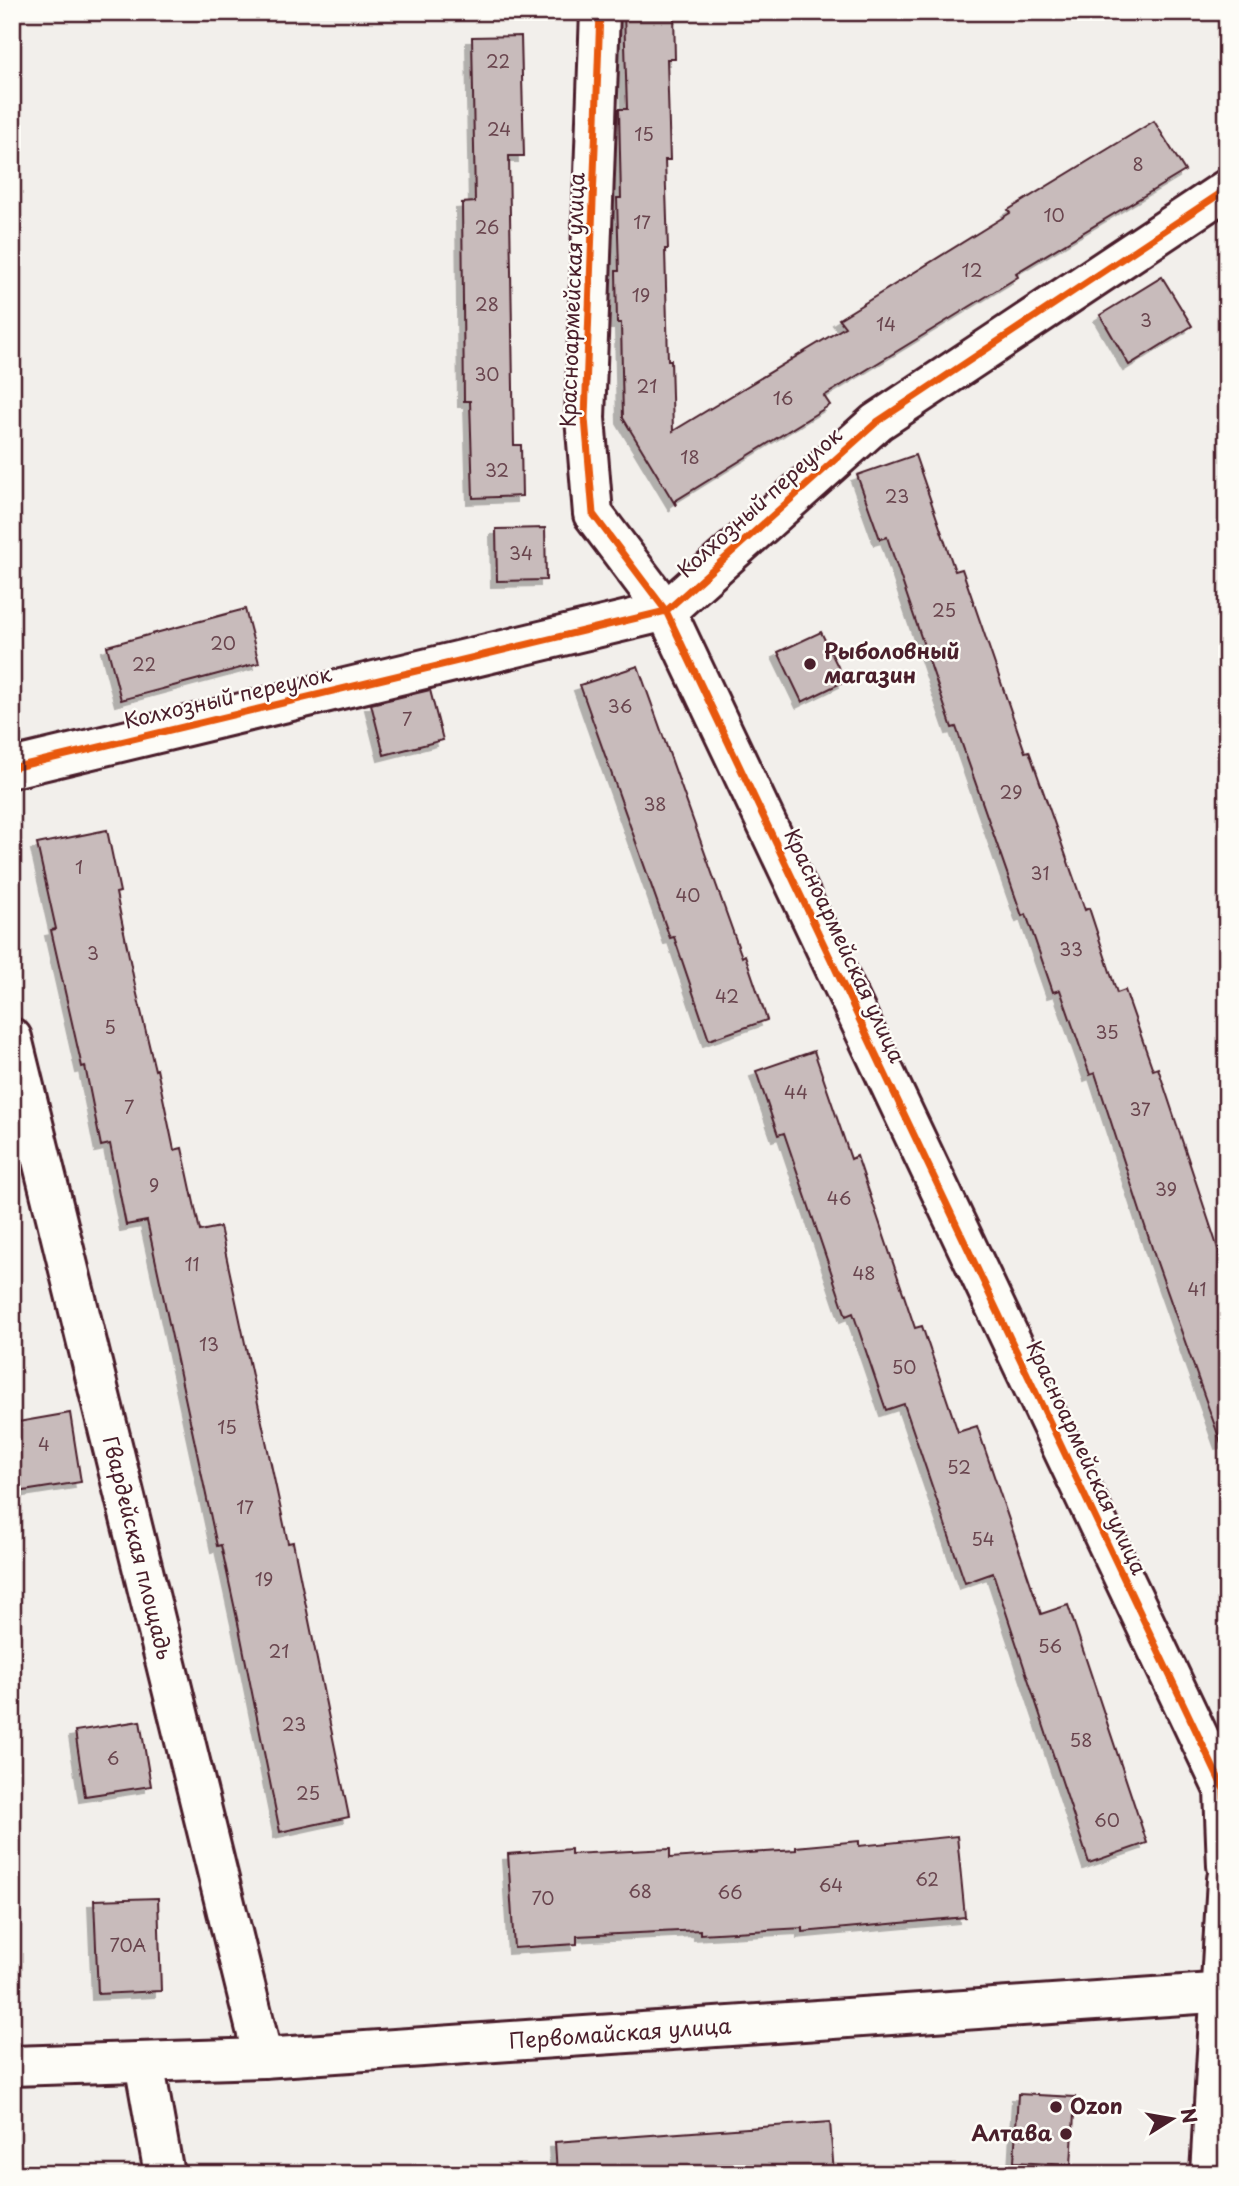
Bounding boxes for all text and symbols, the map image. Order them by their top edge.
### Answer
house number: 22 [486,47,510,74]
house number: 24 [487,115,511,142]
house number: 15 [634,120,654,147]
house number: 8 [1132,150,1144,177]
street label: Красноармейская улица [551,171,591,428]
house number: 10 [1043,201,1065,228]
house number: 17 [633,208,651,235]
house number: 26 [475,213,499,240]
house number: 12 [962,256,982,283]
house number: 19 [632,281,650,308]
house number: 28 [475,290,499,317]
house number: 3 [1140,306,1152,333]
house number: 14 [876,310,896,337]
house number: 30 [474,360,500,387]
house number: 21 [637,372,657,399]
house number: 16 [773,384,793,411]
street label: Колхозный переулок [669,418,848,584]
house number: 18 [680,443,700,470]
house number: 32 [485,456,509,483]
house number: 23 [885,482,909,509]
house number: 34 [509,539,533,566]
house number: 25 [932,596,956,623]
house number: 20 [210,629,236,656]
place label: Рыболовный магазин [824,634,960,690]
house number: 22 [132,650,156,677]
marker: Рыболовный магазин [802,656,818,672]
street label: Колхозный переулок [121,657,335,735]
house number: 36 [608,692,632,719]
house number: 7 [402,705,412,732]
house number: 29 [1000,778,1022,805]
house number: 38 [643,790,667,817]
street label: Красноармейская улица [777,823,914,1068]
house number: 1 [75,853,83,880]
house number: 31 [1031,859,1049,886]
house number: 40 [675,881,701,908]
house number: 33 [1059,935,1083,962]
house number: 3 [87,939,99,966]
house number: 42 [715,982,739,1009]
house number: 5 [104,1013,116,1040]
house number: 35 [1095,1018,1119,1045]
house number: 44 [784,1078,808,1105]
house number: 7 [124,1093,134,1120]
house number: 37 [1129,1095,1151,1122]
house number: 9 [149,1171,159,1198]
house number: 39 [1155,1175,1177,1202]
house number: 46 [827,1184,851,1211]
house number: 11 [184,1250,200,1277]
house number: 48 [852,1259,876,1286]
house number: 41 [1188,1275,1206,1302]
house number: 13 [199,1330,219,1357]
street label: Красноармейская улица [1019,1335,1156,1580]
house number: 50 [892,1353,916,1380]
house number: 15 [217,1413,237,1440]
house number: 4 [38,1430,50,1457]
street label: Гвардейская площадь [96,1432,182,1663]
house number: 52 [947,1453,971,1480]
house number: 17 [236,1493,254,1520]
house number: 54 [971,1525,995,1552]
house number: 19 [255,1565,273,1592]
house number: 56 [1038,1632,1062,1659]
house number: 21 [269,1637,289,1664]
house number: 23 [282,1710,306,1737]
house number: 58 [1070,1726,1092,1753]
house number: 6 [107,1744,119,1771]
house number: 25 [296,1779,320,1806]
house number: 60 [1094,1806,1120,1833]
house number: 62 [915,1865,939,1892]
house number: 64 [819,1871,843,1898]
house number: 68 [628,1877,652,1904]
house number: 66 [718,1878,742,1905]
house number: 70 [532,1884,554,1911]
house number: 70А [110,1931,147,1958]
street label: Первомайская улица [508,2008,733,2056]
north arrow [1138,2084,1208,2154]
place label: Ozon [1070,2089,1123,2121]
marker: Ozon [1048,2099,1064,2115]
text: N [1174,2106,1205,2126]
place label: Алтава [972,2116,1052,2148]
marker: Алтава [1058,2126,1074,2142]

